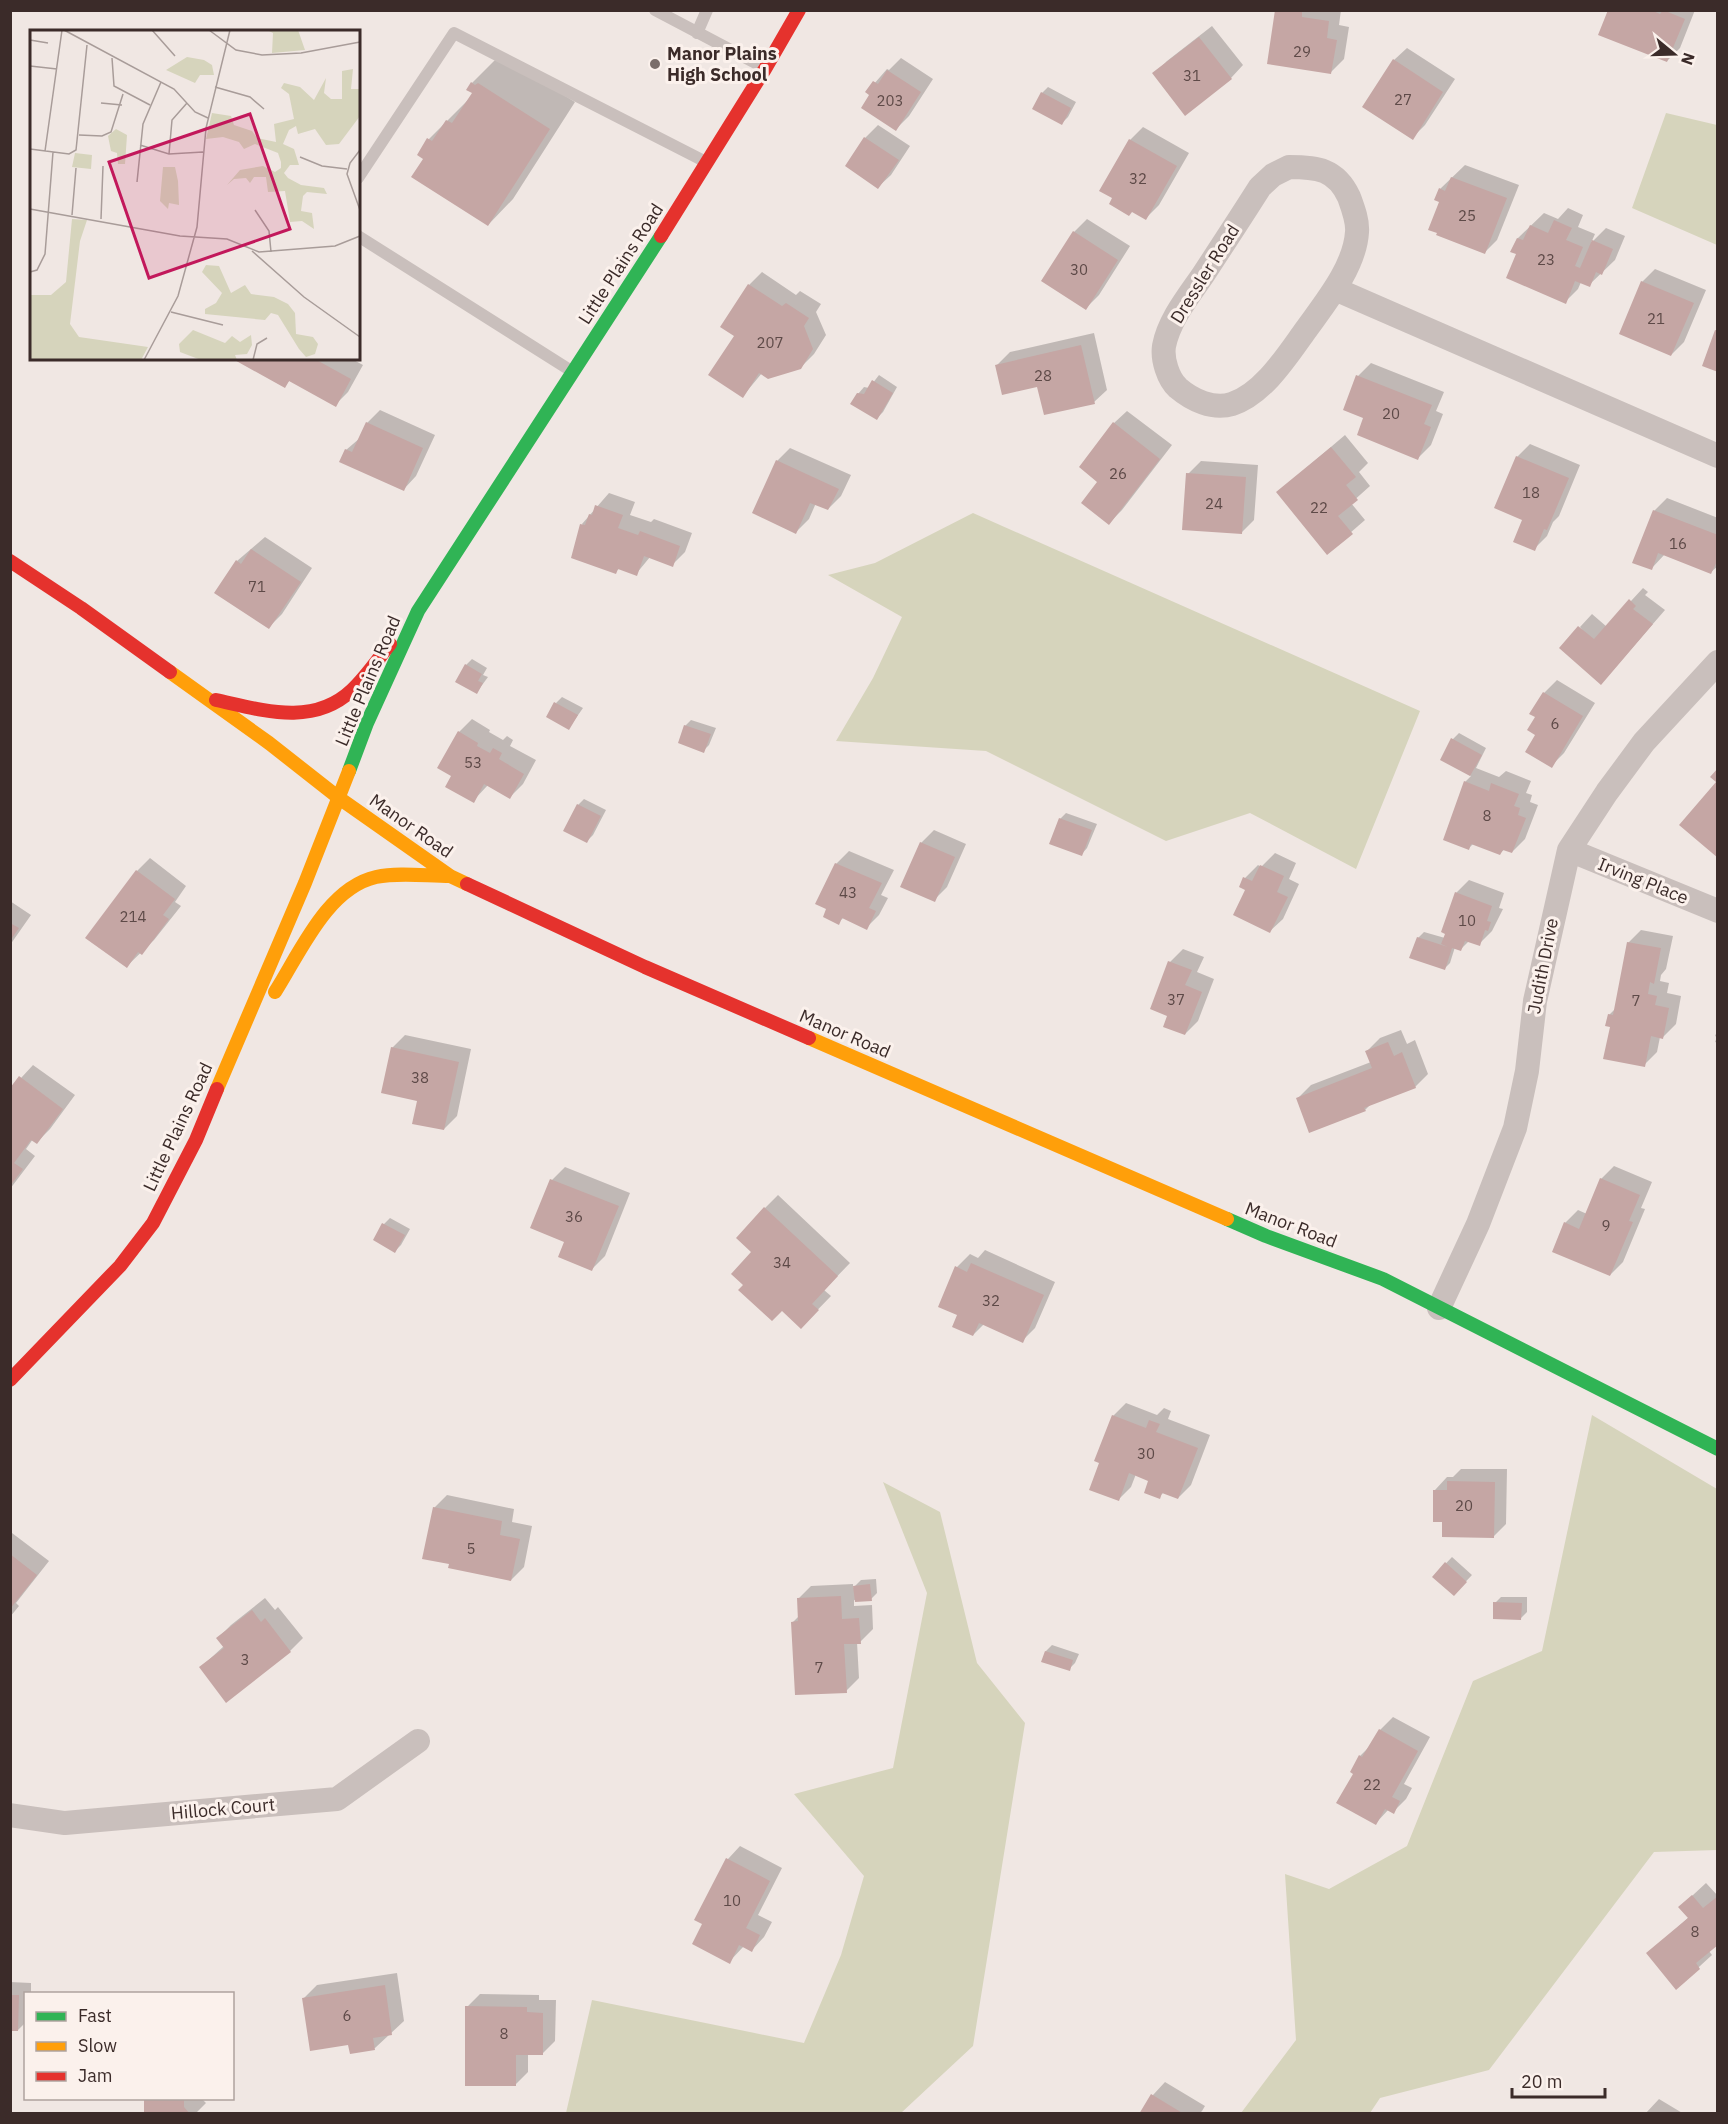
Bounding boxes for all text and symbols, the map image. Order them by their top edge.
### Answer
north arrow [1644,24,1704,84]
inset map [30,30,360,360]
place label: Manor Plains High School [667,42,777,86]
house number: 29 [1293,42,1311,61]
text: N [1677,50,1700,68]
marker: Manor Plains High School [648,57,662,71]
house number: 31 [1183,66,1201,85]
house number: 27 [1394,90,1412,109]
house number: 203 [876,91,904,110]
house number: 32 [1129,169,1147,188]
street label: Little Plains Road [573,199,668,329]
house number: 25 [1458,206,1476,225]
street label: Dressler Road [1165,220,1244,328]
house number: 23 [1537,250,1555,269]
house number: 30 [1070,260,1088,279]
house number: 21 [1647,309,1665,328]
house number: 207 [756,333,784,352]
house number: 28 [1034,366,1052,385]
house number: 20 [1382,404,1400,423]
house number: 26 [1109,464,1127,483]
house number: 18 [1522,483,1540,502]
house number: 24 [1205,494,1223,513]
house number: 22 [1310,498,1328,517]
house number: 16 [1669,534,1687,553]
house number: 71 [248,577,266,596]
street label: Little Plains Road [330,612,405,750]
house number: 6 [1550,714,1560,733]
house number: 53 [464,753,482,772]
street label: Manor Road [365,788,458,863]
house number: 8 [1482,806,1492,825]
street label: Irving Place [1595,852,1692,909]
house number: 43 [839,883,857,902]
house number: 214 [119,907,147,926]
house number: 10 [1458,911,1476,930]
street label: Judith Drive [1522,916,1563,1016]
house number: 37 [1167,990,1185,1009]
house number: 7 [1631,991,1641,1010]
street label: Manor Road [796,1004,894,1063]
street label: Little Plains Road [138,1059,217,1195]
house number: 38 [411,1068,429,1087]
street label: Manor Road [1242,1196,1340,1253]
house number: 36 [565,1207,583,1226]
house number: 9 [1601,1216,1611,1235]
house number: 34 [773,1253,791,1272]
house number: 32 [982,1291,1000,1310]
house number: 30 [1137,1444,1155,1463]
house number: 20 [1455,1496,1473,1515]
house number: 5 [466,1539,476,1558]
house number: 3 [240,1650,250,1669]
house number: 7 [814,1658,824,1677]
house number: 22 [1363,1775,1381,1794]
street label: Hillock Court [170,1793,276,1825]
house number: 10 [723,1891,741,1910]
house number: 8 [1690,1922,1700,1941]
legend [24,1992,234,2100]
text: Fast [78,2004,112,2027]
house number: 6 [342,2006,352,2025]
house number: 8 [499,2024,509,2043]
text: Slow [78,2034,117,2057]
scale bar [1512,2061,1605,2099]
text: Jam [78,2064,113,2087]
text: 20 m [1521,2070,1563,2093]

